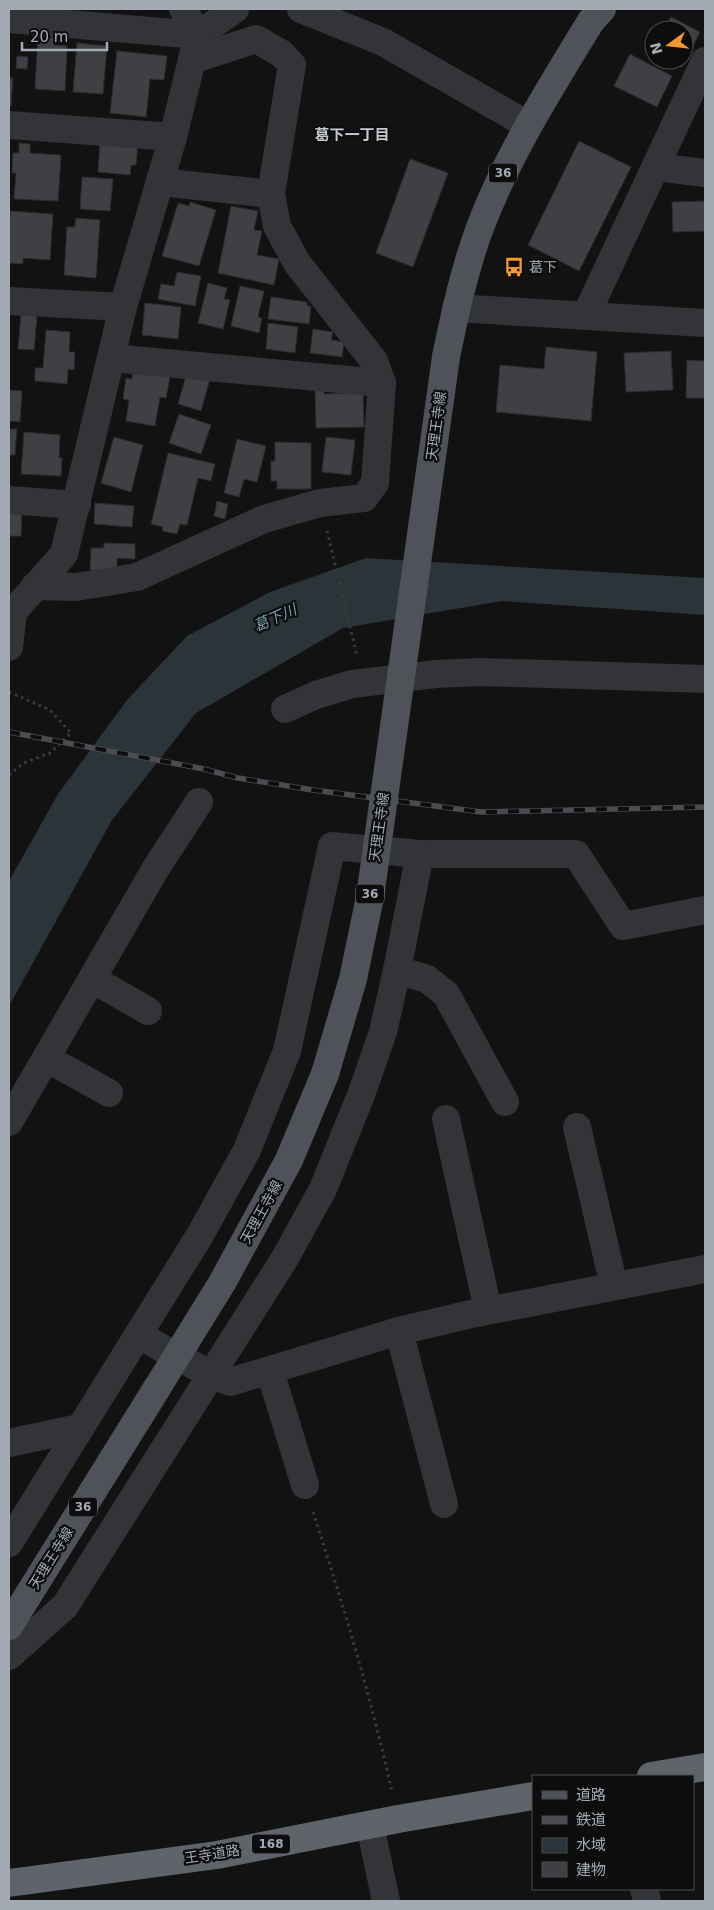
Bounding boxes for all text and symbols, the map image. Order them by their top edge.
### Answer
scale bar [22,20,108,52]
north arrow [644,20,694,70]
text: 20 m [30,28,68,46]
text: N [647,41,666,56]
district label: 葛下一丁目 [314,126,390,144]
road number: 36 [489,164,517,182]
bus stop icon: 葛下 [503,256,525,278]
place label: 葛下 [529,259,557,275]
street label: 天理王寺線 [423,390,449,462]
water label: 葛下川 [251,600,301,635]
street label: 天理王寺線 [366,791,392,863]
road number: 36 [356,884,384,904]
street label: 天理王寺線 [237,1178,285,1246]
road number: 36 [69,1498,97,1516]
street label: 天理王寺線 [26,1524,76,1592]
legend [532,1775,694,1890]
text: 道路 [576,1786,606,1804]
text: 鉄道 [576,1811,606,1829]
road number: 168 [252,1835,290,1854]
text: 水域 [576,1836,606,1854]
street label: 王寺道路 [183,1842,241,1866]
text: 建物 [576,1861,606,1879]

